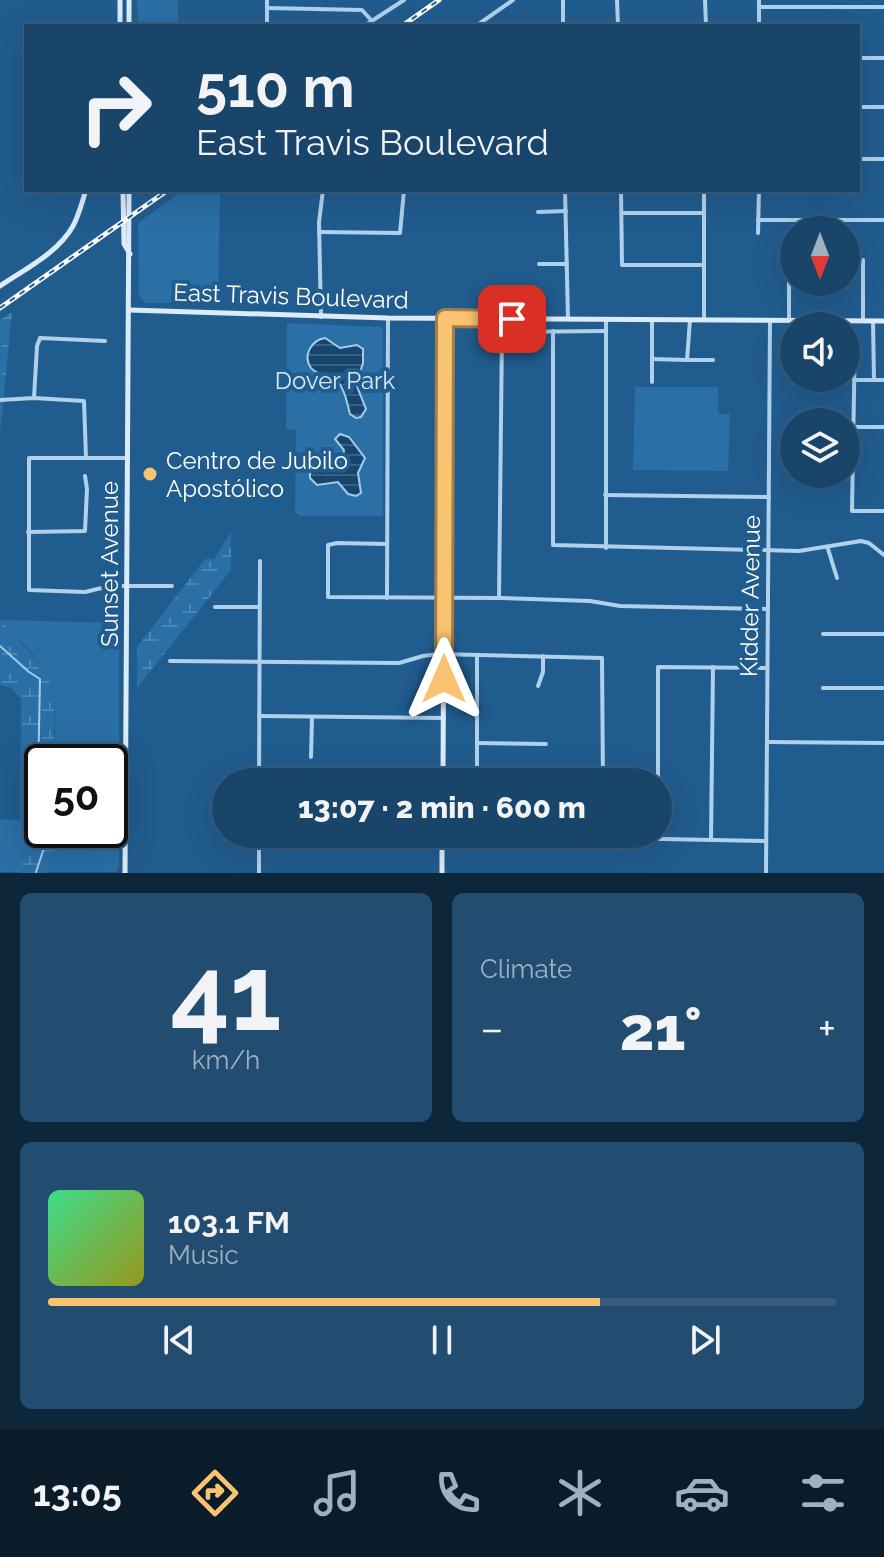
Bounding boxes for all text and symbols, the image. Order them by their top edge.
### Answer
text: 510 m [196,54,355,120]
icon: right [64,56,168,160]
text: East Travis Boulevard [196,121,549,163]
north arrow [780,216,860,296]
map controls [780,216,860,488]
street label: East Travis Boulevard [173,277,409,315]
pin [478,285,546,353]
icon: arrive [490,297,534,341]
button: sound [780,312,860,392]
park label: Dover Park [275,366,396,395]
button: layers [780,408,860,488]
place label: Centro de Jubilo Apostólico [166,446,348,503]
marker: Centro de Jubilo Apostólico [141,465,159,483]
street label: Sunset Avenue [95,481,124,647]
street label: Kidder Avenue [734,515,766,677]
position arrow [402,637,486,721]
speed limit sign: 50 [24,744,128,848]
text: 13:07 · 2 min · 600 m [298,790,586,825]
text: 41 [171,932,281,1054]
text: Climate [480,954,572,984]
text: 21° [620,994,702,1064]
text: − [480,1003,504,1054]
text: + [818,1003,836,1054]
text: km/h [192,1045,260,1075]
text: 103.1 FM [168,1205,290,1240]
text: Music [168,1240,239,1270]
icon: previous [157,1318,201,1362]
icon: pause [420,1318,464,1362]
icon: next [683,1318,727,1362]
icon: directions [187,1465,243,1521]
icon: music [309,1465,365,1521]
icon: phone [430,1465,486,1521]
icon: climate [552,1465,608,1521]
icon: car [674,1465,730,1521]
icon: filters [795,1465,851,1521]
text: 13:05 [33,1472,122,1514]

